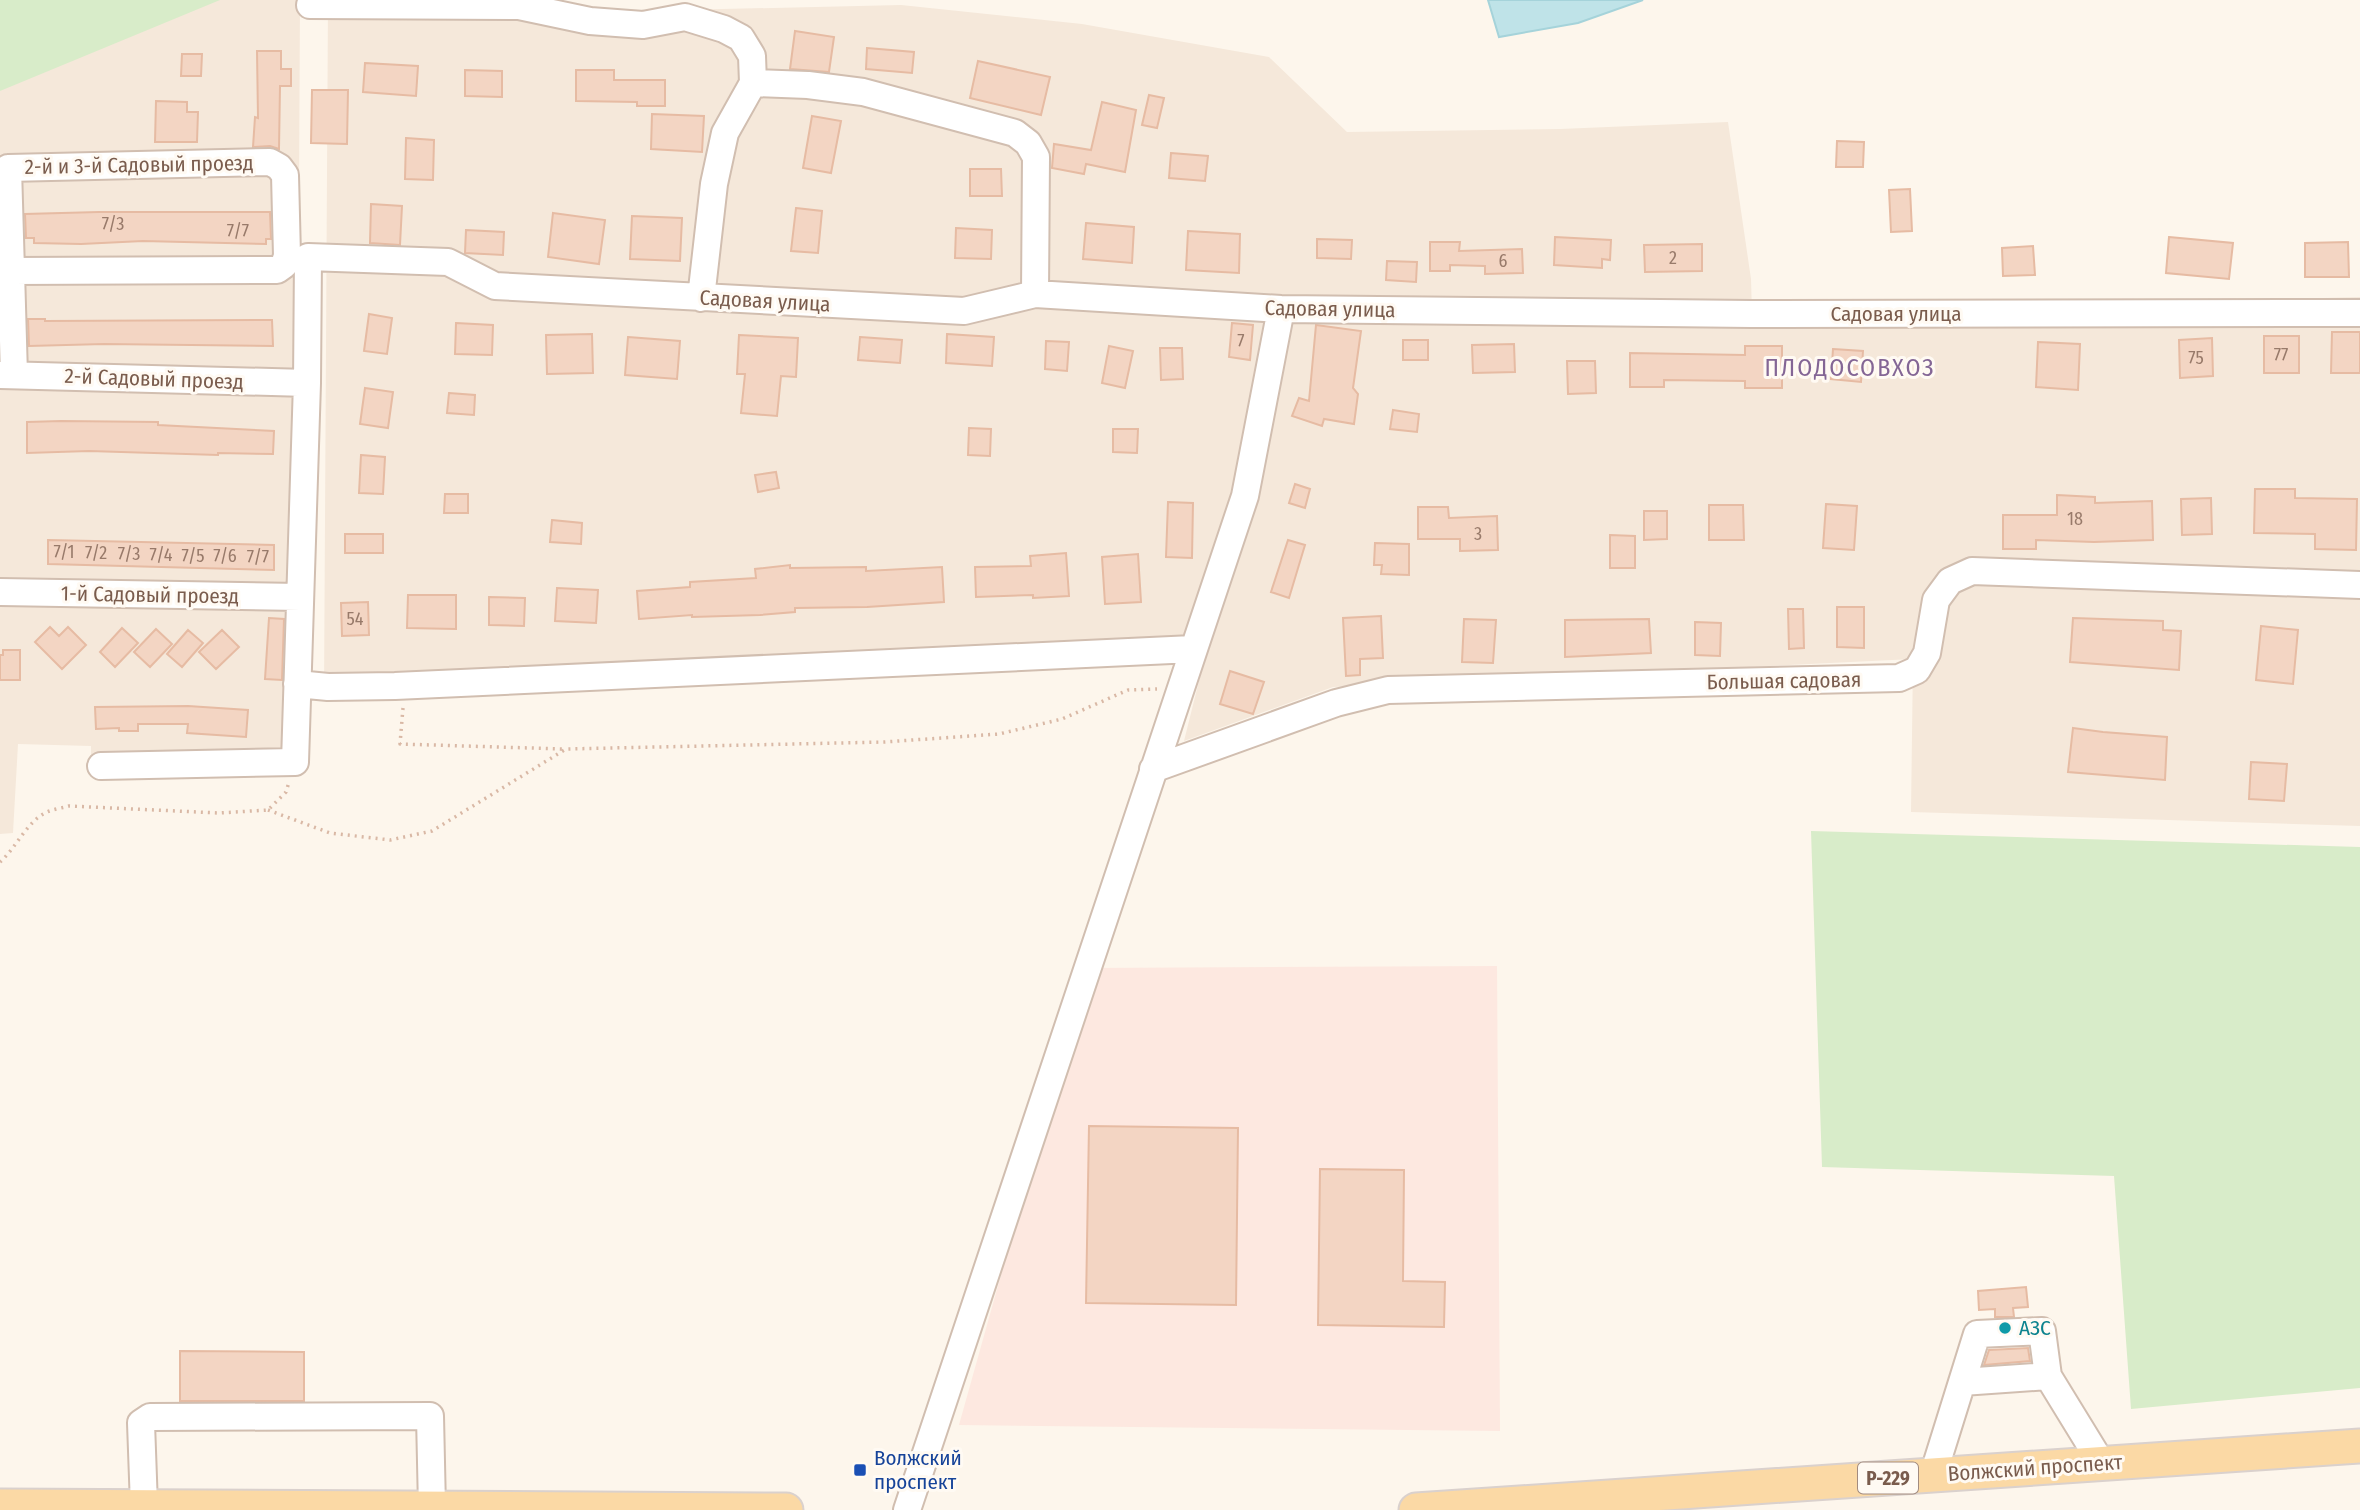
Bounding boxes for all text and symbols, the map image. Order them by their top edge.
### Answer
street label: 2-й и 3-й Садовый проезд [24,150,254,180]
house number: 7/3 [102,213,124,235]
house number: 7/7 [227,220,249,242]
house number: 2 [1669,247,1677,269]
house number: 6 [1499,250,1508,272]
street label: Садовая улица [699,285,831,317]
street label: Садовая улица [1264,295,1396,323]
street label: Садовая улица [1831,301,1961,327]
house number: 7 [1237,330,1245,352]
house number: 77 [2274,344,2288,366]
house number: 75 [2188,347,2204,369]
district label: ПЛОДОСОВХОЗ [1765,354,1935,382]
street label: 2-й Садовый проезд [64,363,244,395]
house number: 18 [2067,508,2083,530]
house number: 3 [1474,523,1482,545]
house number: 7/1 [54,541,74,563]
house number: 7/2 [85,542,107,564]
house number: 7/3 [118,543,140,565]
house number: 7/4 [150,544,173,566]
house number: 7/5 [182,545,204,567]
house number: 7/6 [213,545,237,567]
house number: 7/7 [247,546,269,568]
street label: 1-й Садовый проезд [61,580,239,610]
house number: 54 [347,608,364,630]
street label: Большая садовая [1706,667,1862,695]
place label: АЗС [2019,1315,2051,1341]
marker: АЗС [1997,1320,2013,1336]
place label: Волжский проспект [874,1445,962,1495]
street label: Волжский проспект [1947,1449,2124,1487]
marker: Волжский проспект [852,1462,868,1478]
road number: Р-229 [1858,1462,1918,1494]

